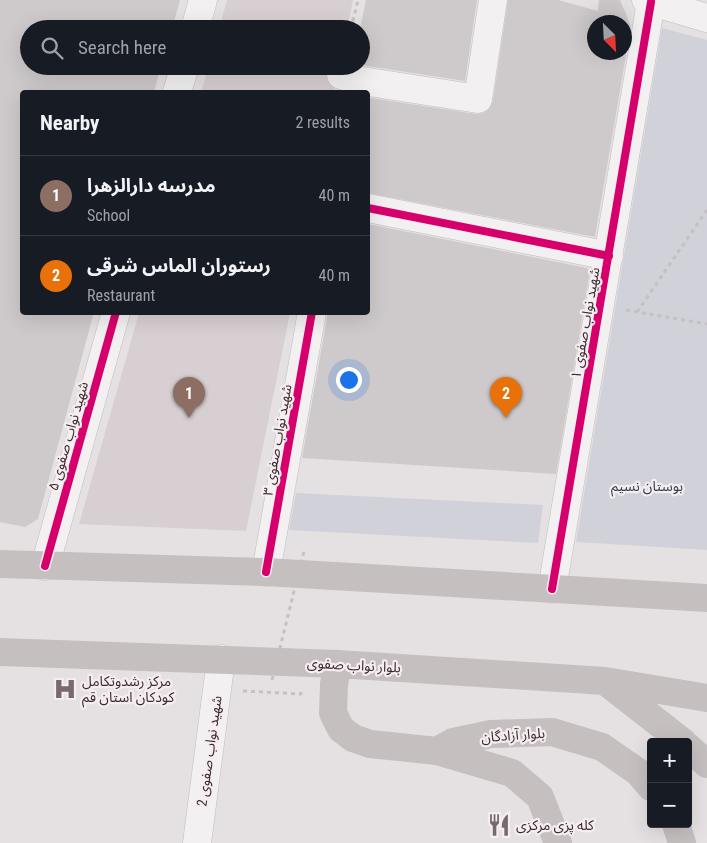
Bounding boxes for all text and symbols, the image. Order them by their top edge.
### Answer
north arrow [587,15,632,60]
search box [20,20,370,75]
icon: search [38,34,66,62]
text: Search here [78,36,166,59]
text: Nearby [40,111,99,135]
text: 2 results [295,113,350,132]
text: مدرسه دارالزهرا [87,174,215,197]
text: 1 [52,186,60,205]
text: 40 m [318,186,350,205]
text: School [87,206,130,225]
text: رستوران الماس شرقی [87,254,271,277]
text: 2 [52,266,60,285]
text: 40 m [318,266,350,285]
street label: شهید نواب صفوی ۱ [567,266,604,380]
text: Restaurant [87,286,155,305]
your location [336,367,362,393]
pin: 1 [173,377,205,418]
pin: 2 [490,377,522,418]
street label: شهید نواب صفوی ۵ [45,380,92,493]
street label: شهید نواب صفوی ۳ [259,383,296,497]
park label: بوستان نسیم [611,478,683,497]
street label: بلوار نواب صفوی [307,655,402,676]
place label: مرکز رشدوتکامل کودکان استان قم [82,673,174,708]
hospital icon: مرکز رشدوتکامل کودکان استان قم [52,676,78,702]
street label: شهید نواب صفوی 2 [193,695,226,808]
street label: بلوار آزادگان [481,725,546,746]
map controls [647,738,692,828]
button: + [647,738,692,783]
button: − [647,783,692,828]
restaurant icon: کله پزی مرکزی [486,812,512,838]
place label: کله پزی مرکزی [516,817,594,835]

